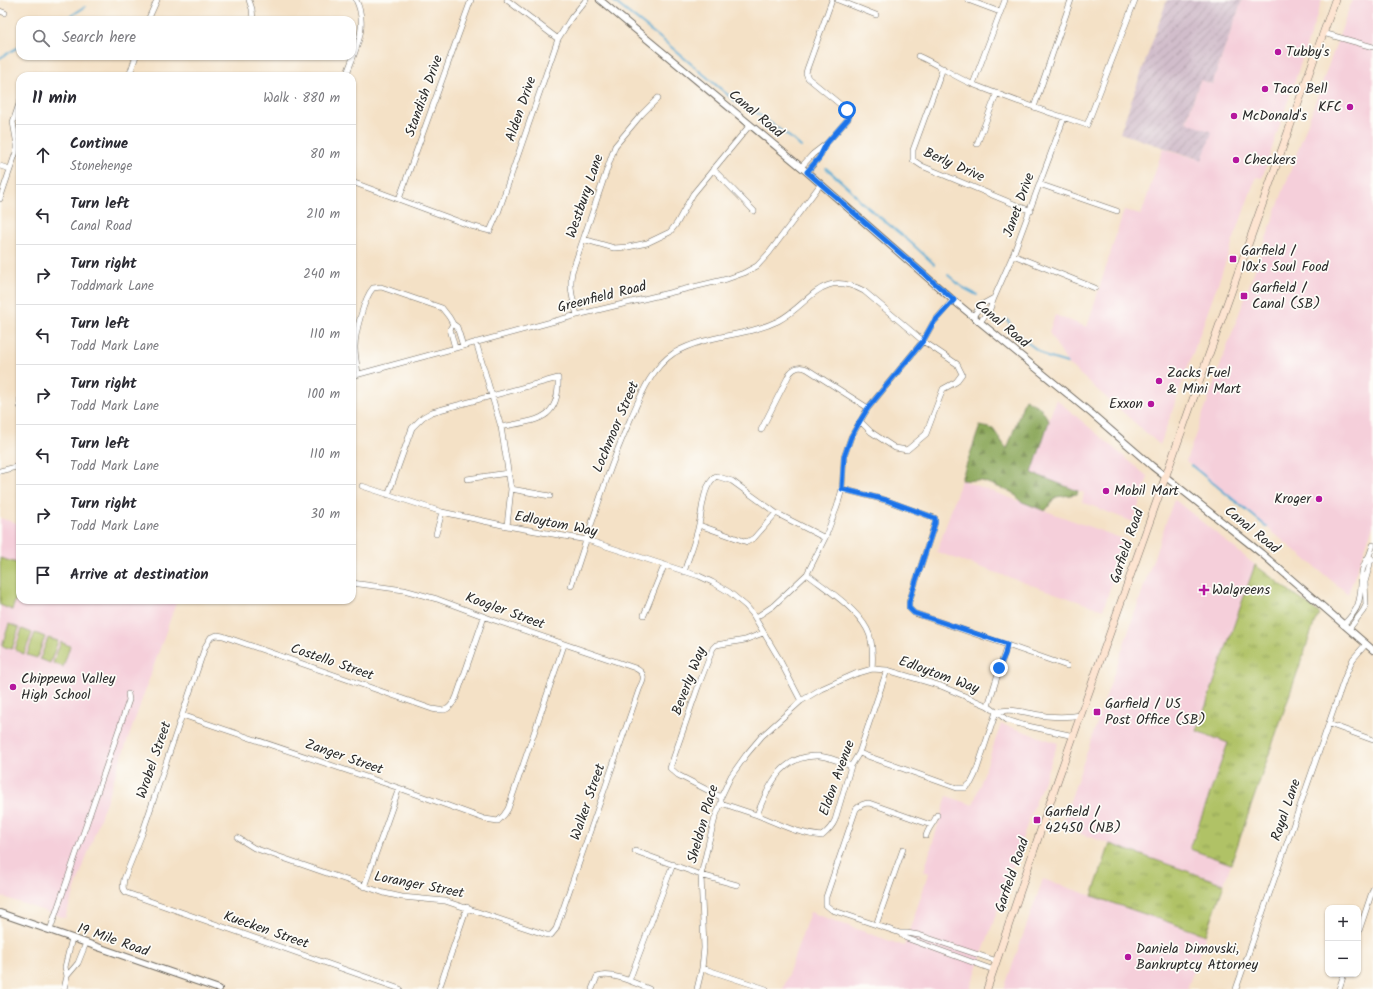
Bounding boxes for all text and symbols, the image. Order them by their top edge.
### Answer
search box [16,16,356,60]
text: Search here [62,26,136,50]
icon: search [30,27,52,49]
place label: Tubby's [1286,41,1330,63]
marker: Tubby's [1273,47,1283,57]
street label: Standish Drive [399,51,449,140]
street label: Alden Drive [500,73,543,144]
place label: Taco Bell [1273,78,1328,100]
street label: Canal Road [724,84,789,144]
marker: Taco Bell [1260,84,1270,94]
text: 11 min [32,85,77,112]
text: Walk · 880 m [263,88,340,109]
place label: KFC [1318,96,1342,118]
route start [838,101,856,119]
marker: KFC [1345,102,1355,112]
place label: McDonald's [1242,105,1307,127]
marker: McDonald's [1229,111,1239,121]
text: Continue [70,132,128,156]
street label: Berly Drive [920,142,989,188]
icon: ahead [32,144,54,166]
text: 80 m [310,144,340,165]
place label: Checkers [1244,149,1296,171]
street label: Westbury Lane [560,150,610,241]
marker: Checkers [1231,155,1241,165]
text: Stonehenge [70,156,132,177]
street label: Janet Drive [997,169,1041,240]
text: Turn left [70,192,130,216]
icon: left [32,204,54,226]
text: 210 m [306,204,340,225]
text: Canal Road [70,216,131,237]
place label: Garfield / 10x's Soul Food [1241,240,1330,278]
text: Turn right [70,252,137,276]
marker: Garfield / 10x's Soul Food [1228,254,1238,264]
icon: right [32,264,54,286]
text: 240 m [303,264,340,285]
street label: Greenfield Road [555,275,650,319]
text: Toddmark Lane [70,276,154,297]
place label: Garfield / Canal (SB) [1252,277,1320,315]
marker: Garfield / Canal (SB) [1239,291,1249,301]
street label: Canal Road [970,294,1035,354]
text: Turn left [70,312,130,336]
icon: left [32,324,54,346]
text: 110 m [310,324,340,345]
text: Todd Mark Lane [70,336,159,357]
place label: Zacks Fuel & Mini Mart [1167,362,1242,400]
text: Turn right [70,372,137,396]
marker: Zacks Fuel & Mini Mart [1154,376,1164,386]
street label: Lochmoor Street [587,377,645,476]
icon: right [32,384,54,406]
text: 100 m [307,384,340,405]
place label: Exxon [1109,393,1143,415]
text: Todd Mark Lane [70,396,159,417]
marker: Exxon [1146,399,1156,409]
text: Turn left [70,432,130,456]
icon: left [32,444,54,466]
text: 110 m [310,444,340,465]
text: Todd Mark Lane [70,456,159,477]
place label: Mobil Mart [1114,480,1179,502]
marker: Mobil Mart [1101,486,1111,496]
place label: Kroger [1274,488,1312,510]
text: Turn right [70,492,137,516]
marker: Kroger [1314,494,1324,504]
street label: Canal Road [1219,501,1285,560]
icon: right [32,504,54,526]
text: 30 m [311,504,340,525]
street label: Edloytom Way [513,505,600,543]
street label: Garfield Road [1104,505,1150,586]
text: Todd Mark Lane [70,516,159,537]
text: Arrive at destination [70,563,209,587]
icon: arrive [32,564,54,586]
place label: Walgreens [1212,579,1270,601]
marker: Walgreens [1199,585,1209,595]
street label: Koogler Street [462,586,548,636]
street label: Costello Street [287,637,377,687]
street label: Beverly Way [666,643,712,718]
street label: Edloytom Way [896,650,983,700]
route end [990,659,1008,677]
place label: Chippewa Valley High School [21,668,116,706]
marker: Chippewa Valley High School [8,682,18,692]
place label: Garfield / US Post Office (SB) [1105,693,1206,731]
marker: Garfield / US Post Office (SB) [1092,707,1102,717]
street label: Wrobel Street [131,718,178,801]
street label: Zanger Street [302,733,387,781]
street label: Eldon Avenue [813,736,861,819]
street label: Walker Street [565,760,612,843]
street label: Royal Lane [1265,775,1307,844]
street label: Sheldon Place [681,781,725,866]
place label: Garfield / 42450 (NB) [1045,801,1121,839]
marker: Garfield / 42450 (NB) [1032,815,1042,825]
street label: Garfield Road [989,834,1035,915]
street label: Loranger Street [372,865,467,905]
street label: Kuecken Street [220,905,312,955]
map controls [1325,905,1361,977]
button: + [1325,905,1361,941]
street label: 19 Mile Road [74,917,153,963]
place label: Daniela Dimovski, Bankruptcy Attorney [1136,938,1258,976]
button: − [1325,941,1361,977]
marker: Daniela Dimovski, Bankruptcy Attorney [1123,952,1133,962]

